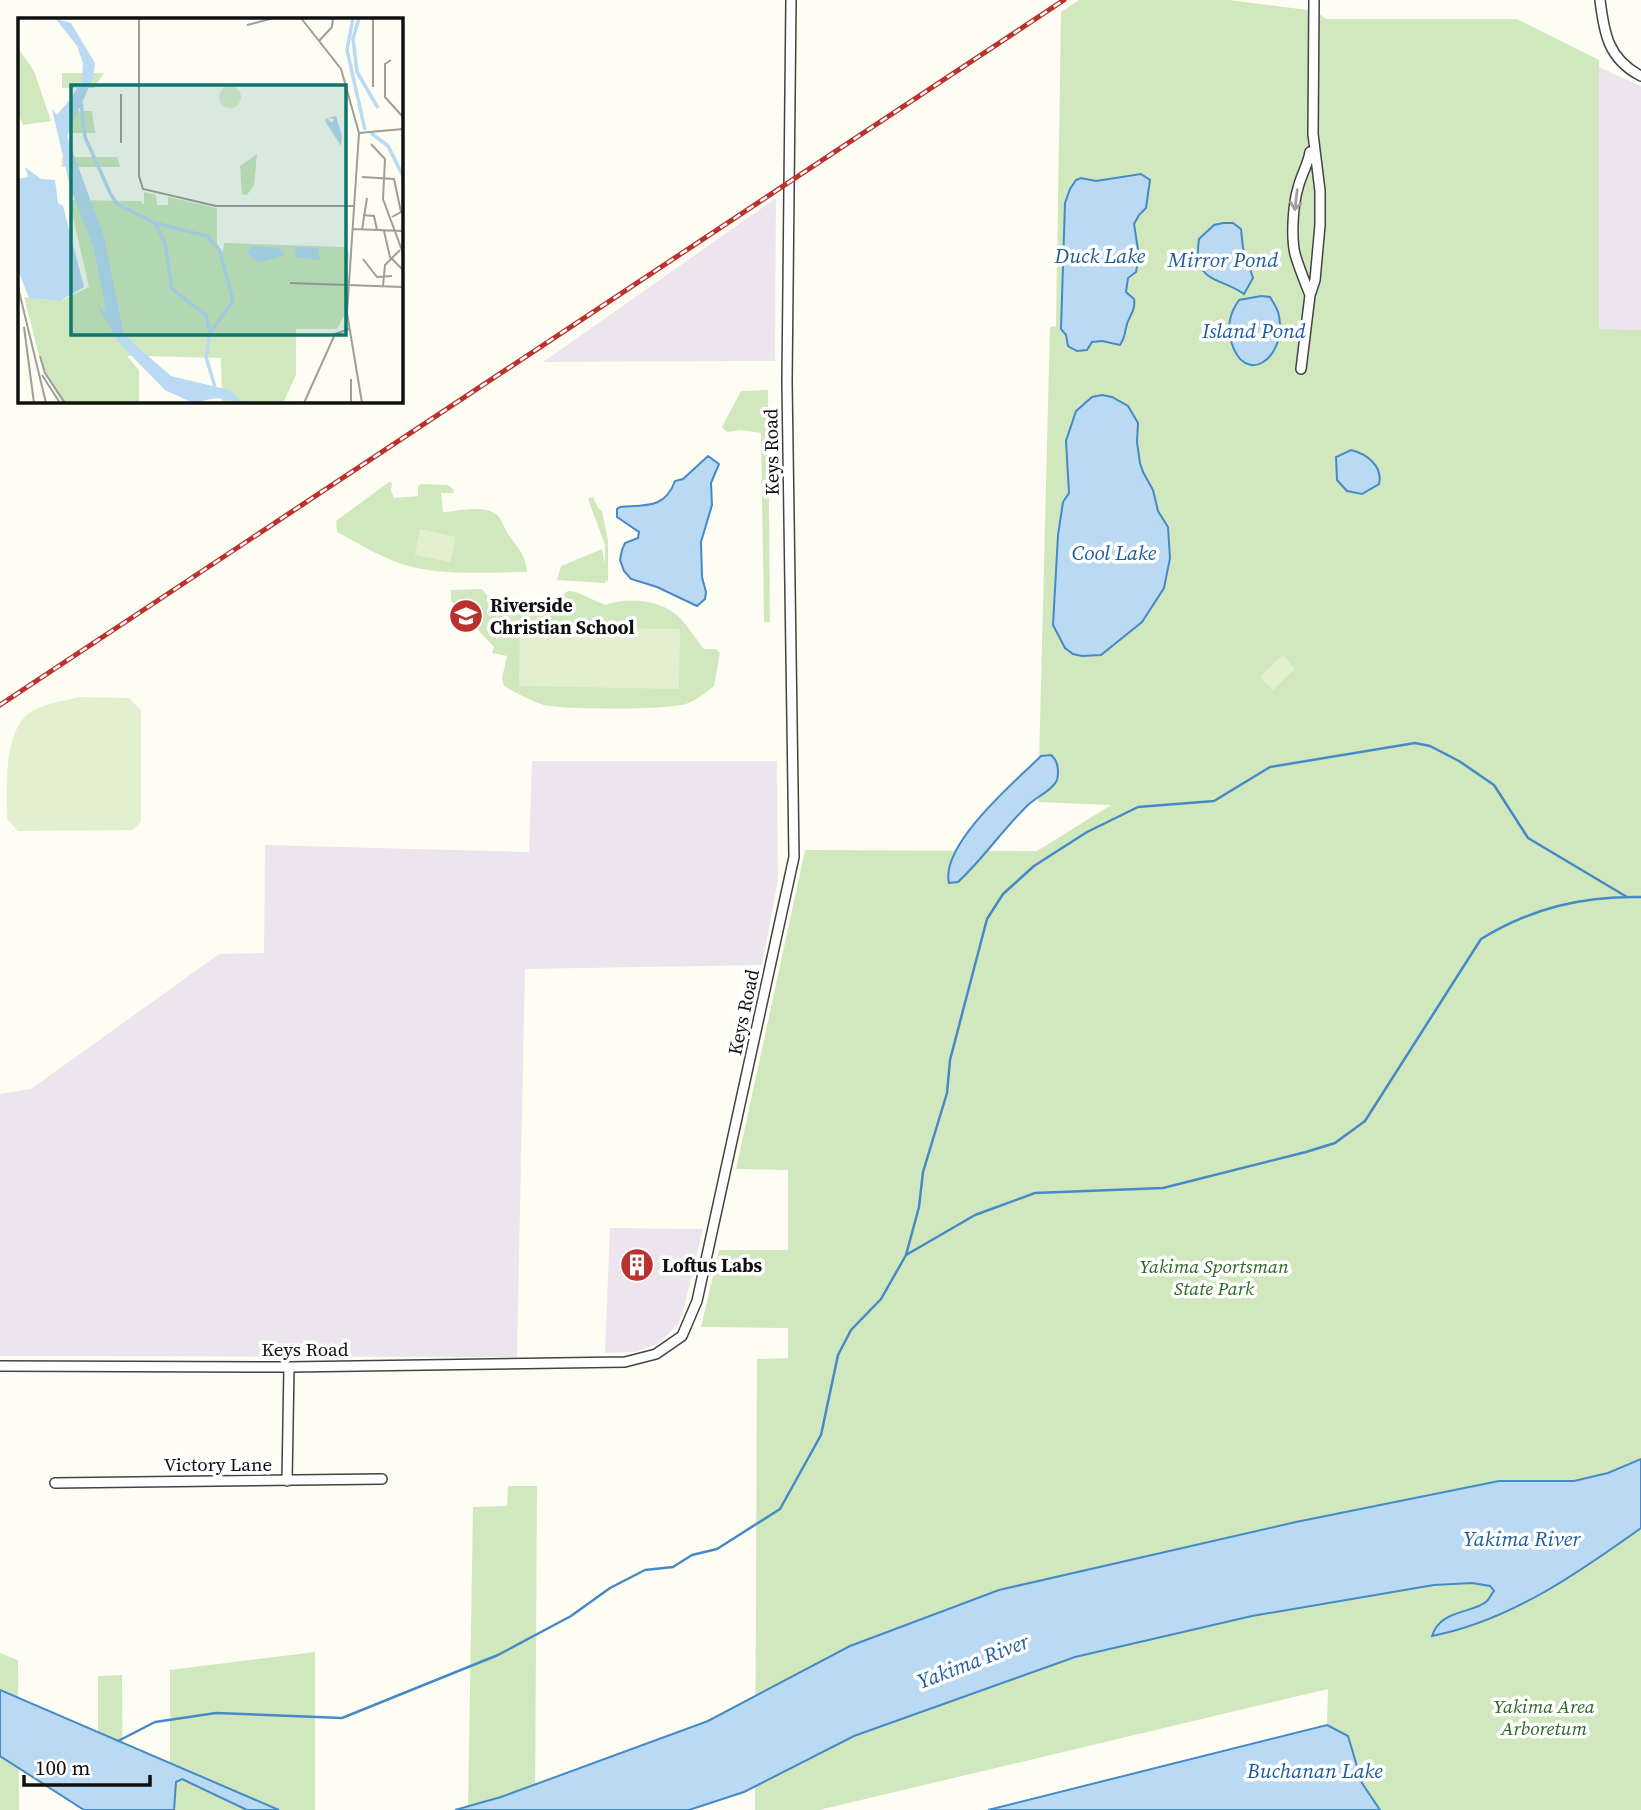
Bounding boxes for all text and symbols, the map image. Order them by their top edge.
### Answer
inset map [18,18,402,402]
one-way arrow [1290,188,1303,211]
water label: Duck Lake [1054,241,1146,270]
water label: Mirror Pond [1167,245,1278,274]
water label: Island Pond [1201,316,1306,345]
street label: Keys Road [757,408,785,496]
water label: Cool Lake [1072,538,1157,567]
place label: Riverside Christian School [490,592,635,640]
school or university icon: Riverside Christian School [447,597,485,635]
street label: Keys Road [721,966,765,1057]
building icon: Loftus Labs [618,1246,656,1284]
place label: Loftus Labs [662,1252,763,1278]
park label: Yakima Sportsman State Park [1139,1253,1289,1301]
street label: Keys Road [261,1336,349,1362]
street label: Victory Lane [164,1451,272,1477]
water label: Yakima River [1463,1524,1581,1553]
water label: Yakima River [913,1626,1034,1696]
park label: Yakima Area Arboretum [1493,1693,1595,1741]
scale bar [24,1744,150,1788]
text: 100 m [35,1753,90,1782]
water label: Buchanan Lake [1246,1756,1383,1785]

